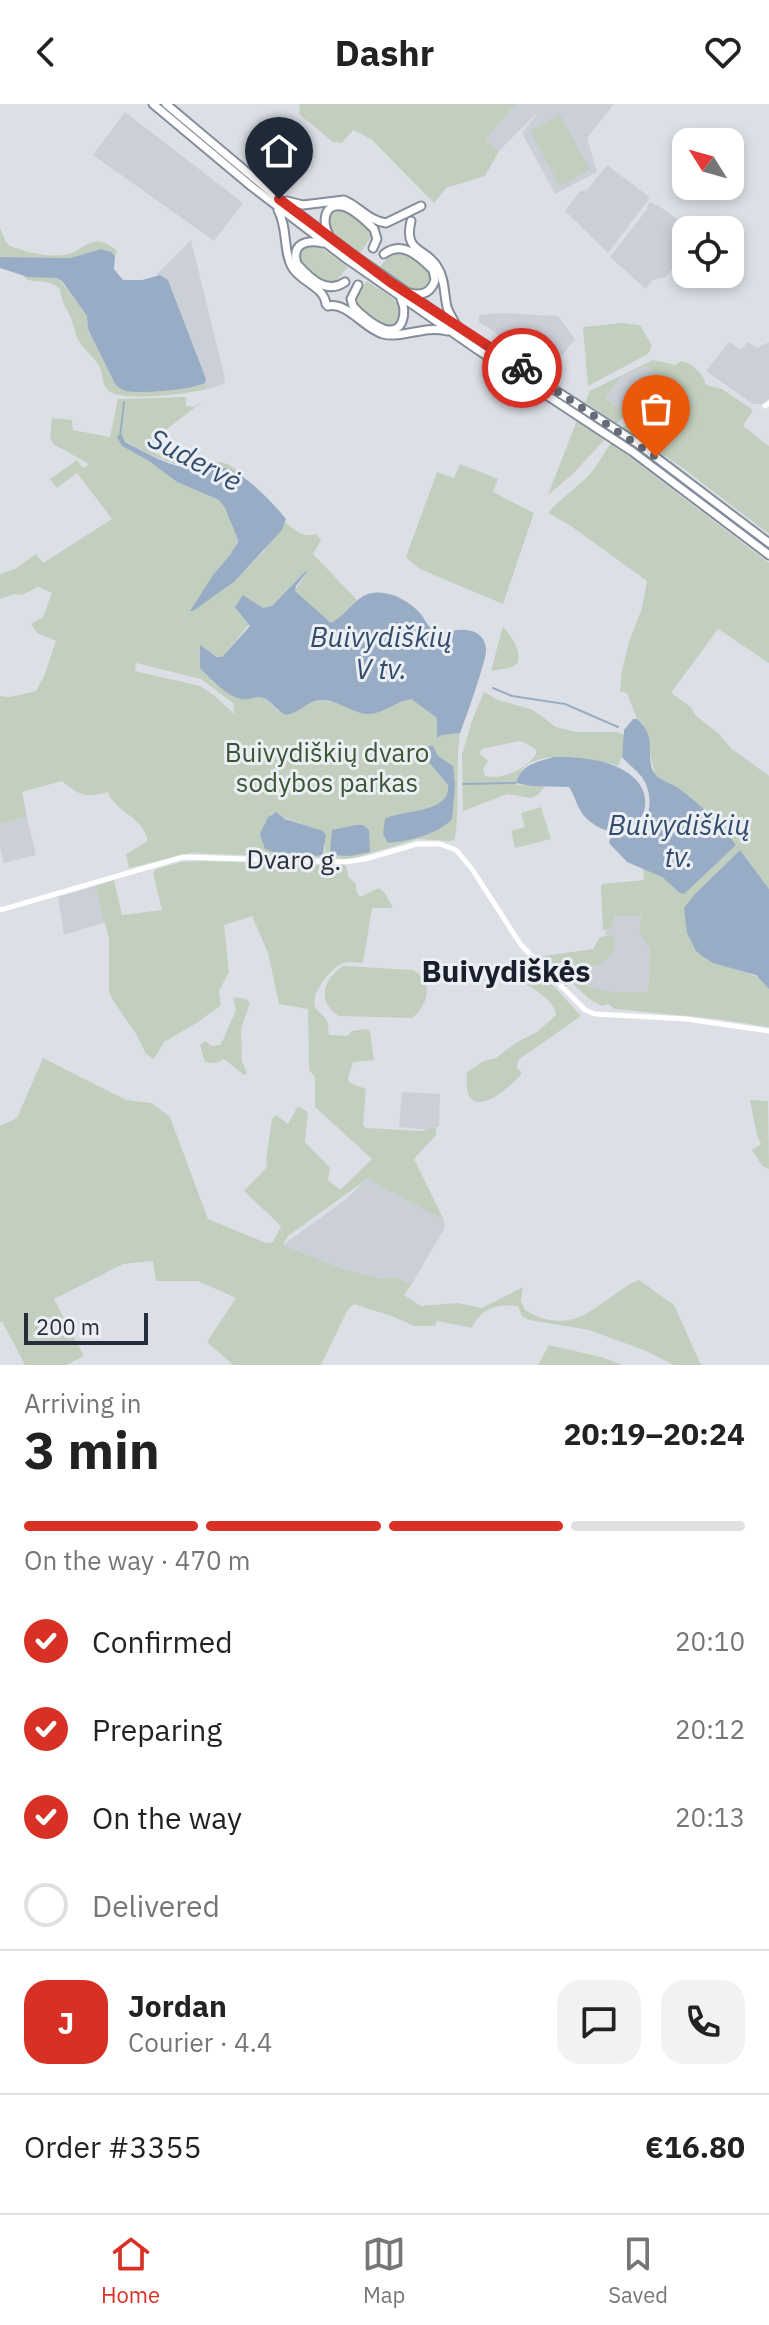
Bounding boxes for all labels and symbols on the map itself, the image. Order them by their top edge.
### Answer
pin [245,117,313,199]
north arrow [672,128,744,200]
courier [482,328,562,408]
pin [622,375,690,457]
water label: Sudervė [142,419,248,499]
water label: Buivydiškių V tv. [310,618,452,687]
park label: Buivydiškių dvaro sodybos parkas [225,735,429,799]
water label: Buivydiškių tv. [608,806,750,875]
street label: Dvaro g. [246,841,342,877]
district label: Buivydiškės [422,951,590,990]
scale bar [24,1309,148,1345]

